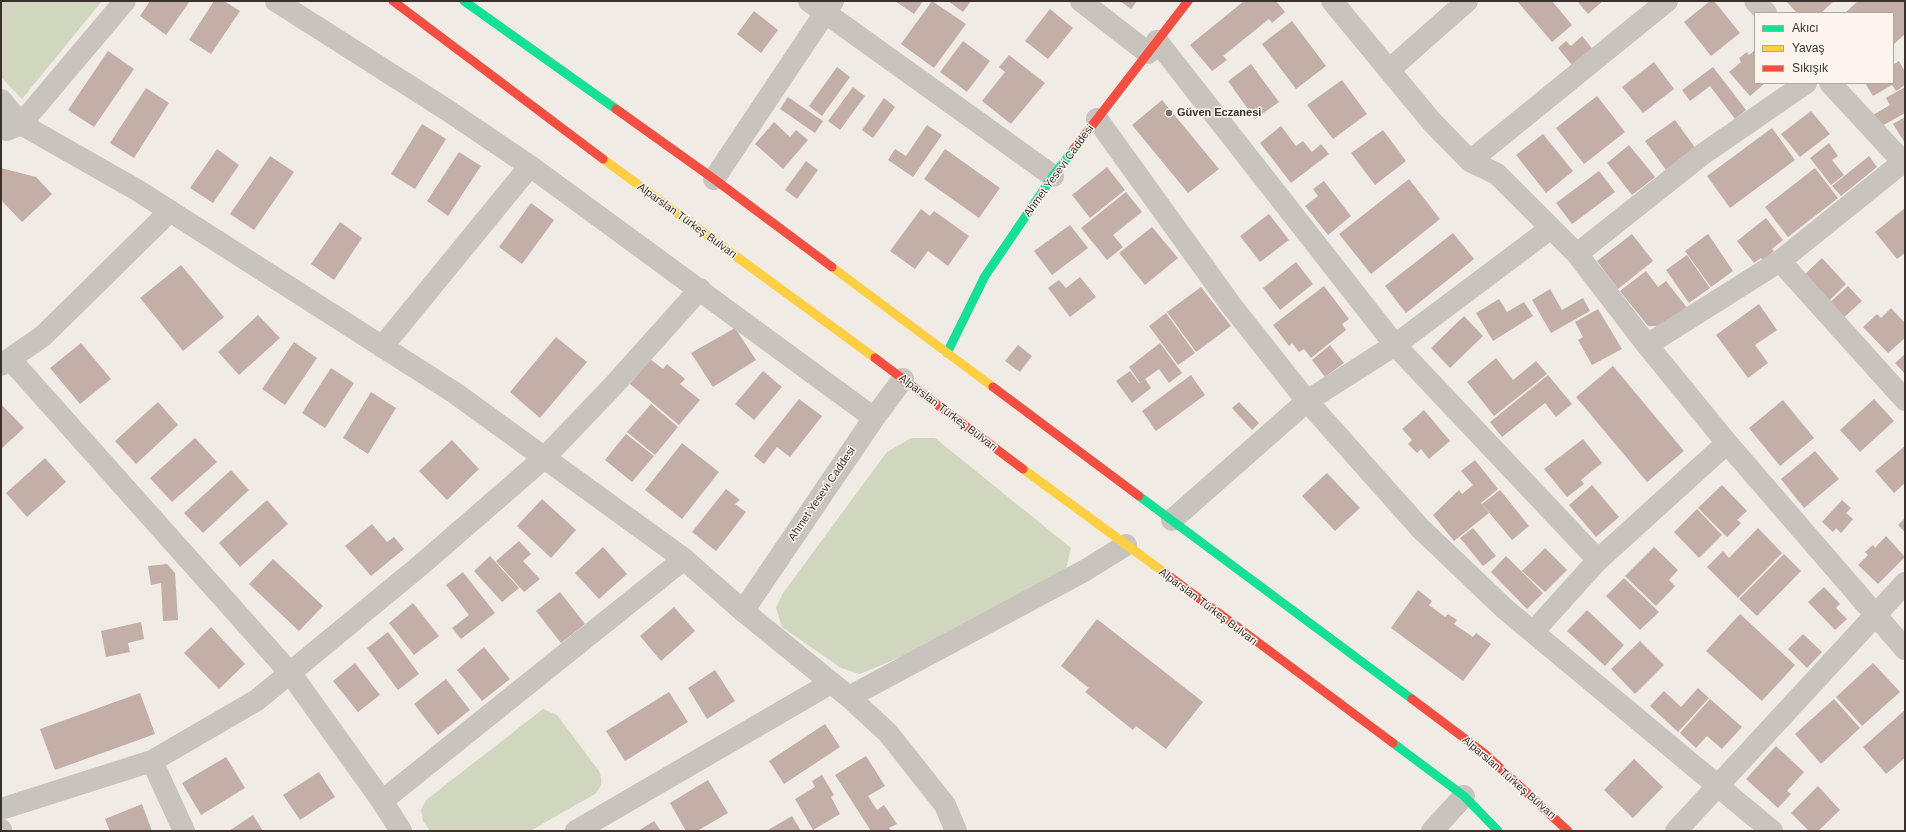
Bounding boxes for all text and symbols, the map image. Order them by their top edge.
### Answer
legend [1754,12,1894,84]
text: Akıcı [1792,21,1819,35]
text: Yavaş [1792,41,1824,55]
text: Sıkışık [1792,61,1828,75]
place label: Güven Eczanesi [1177,106,1261,120]
marker: Güven Eczanesi [1164,108,1174,118]
street label: Ahmet Yesevi Caddesi [1021,123,1097,219]
street label: Alparslan Türkeş Bulvarı [635,180,739,262]
street label: Alparslan Türkeş Bulvarı [896,372,1000,454]
street label: Ahmet Yesevi Caddesi [786,445,858,543]
street label: Alparslan Türkeş Bulvarı [1156,566,1260,648]
street label: Alparslan Türkeş Bulvarı [1459,734,1559,822]

